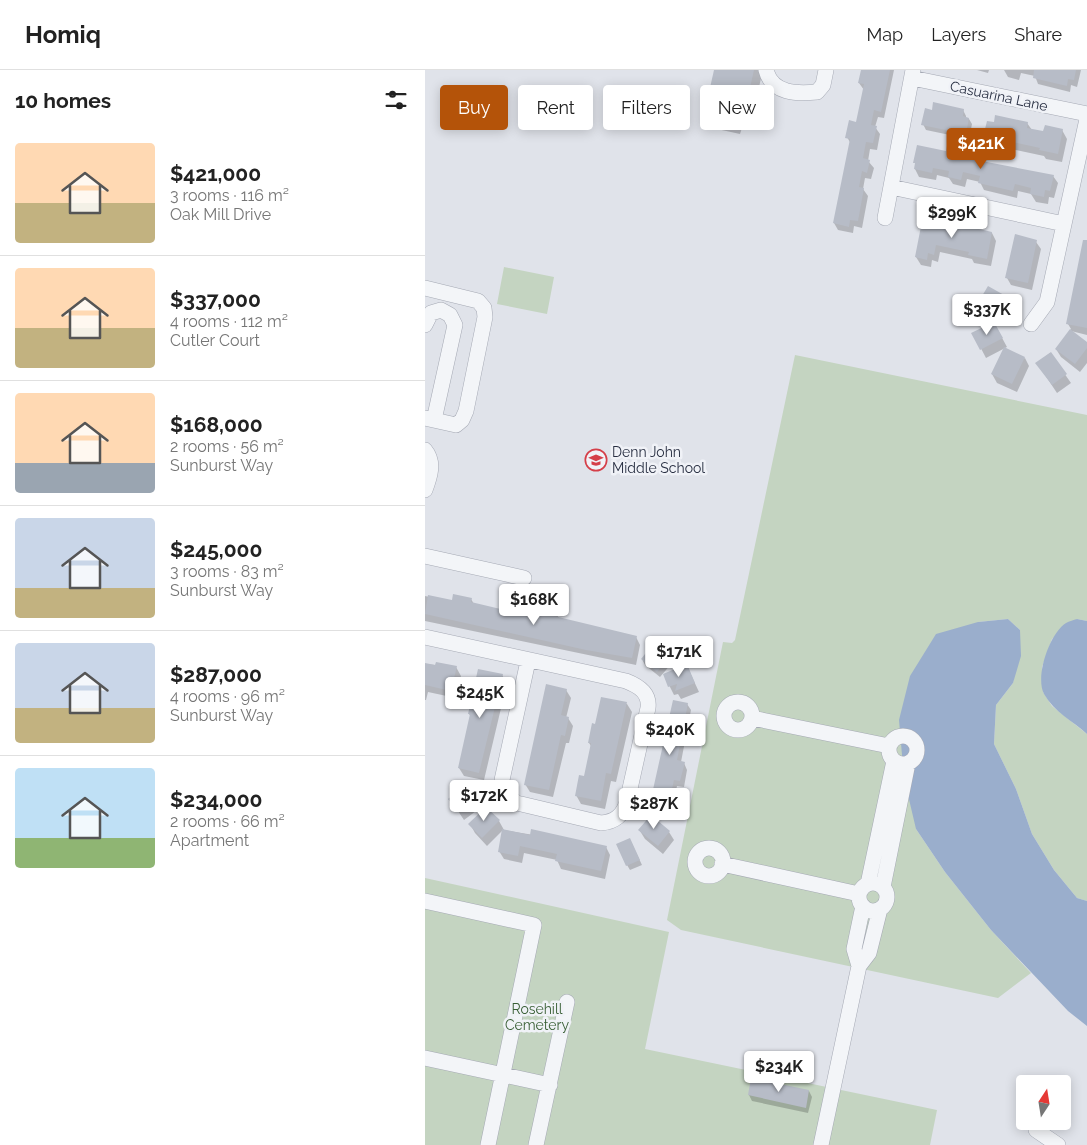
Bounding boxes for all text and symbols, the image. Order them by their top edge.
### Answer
text: Homiq [25,20,101,49]
text: Map [867,24,903,45]
text: Layers [931,24,986,45]
text: Share [1014,24,1062,45]
street label: Casuarina Lane [949,78,1049,114]
chip: Buy [440,85,508,130]
chip: Rent [518,85,593,130]
chip: Filters [603,85,690,130]
chip: New [700,85,774,130]
icon: filters [382,86,410,114]
text: 10 homes [15,88,111,113]
pin: $421K [946,128,1016,170]
text: $421K [958,134,1004,153]
text: $421,000 [170,161,261,186]
icon: home [55,163,115,223]
text: 3 rooms · 116 m² [170,186,289,205]
pin: $299K [917,196,987,239]
text: $299K [928,203,976,222]
text: Oak Mill Drive [170,205,271,224]
text: $337,000 [170,287,261,312]
icon: home [55,288,115,348]
pin: $337K [952,294,1022,336]
text: $337K [963,300,1011,319]
text: 4 rooms · 112 m² [170,312,288,331]
text: Cutler Court [170,331,260,350]
text: $168,000 [170,412,263,437]
icon: home [55,413,115,473]
text: 2 rooms · 56 m² [170,437,284,456]
place label: Denn John Middle School [612,444,705,476]
school or university icon: Denn John Middle School [584,448,608,472]
text: Sunburst Way [170,456,273,475]
text: $245,000 [170,537,262,562]
icon: home [55,538,115,598]
text: 3 rooms · 83 m² [170,562,284,581]
text: Sunburst Way [170,581,273,600]
pin: $168K [499,584,569,626]
text: $168K [510,590,558,609]
pin: $171K [644,636,714,678]
text: $171K [656,642,702,661]
text: $287,000 [170,662,262,687]
icon: home [55,663,115,723]
pin: $245K [445,676,515,719]
text: $245K [456,683,504,702]
text: 4 rooms · 96 m² [170,687,285,706]
text: Sunburst Way [170,706,273,725]
pin: $240K [635,714,705,756]
text: $240K [646,720,694,739]
pin: $172K [449,780,519,822]
text: $172K [461,786,507,805]
text: $234,000 [170,787,262,812]
icon: home [55,788,115,848]
pin: $287K [619,788,689,830]
text: $287K [630,794,678,813]
text: 2 rooms · 66 m² [170,812,285,831]
text: Apartment [170,831,249,850]
park label: Rosehill Cemetery [505,1001,569,1033]
pin: $234K [744,1050,814,1093]
text: $234K [755,1057,803,1076]
north arrow [1016,1075,1071,1130]
map controls [1016,1075,1071,1130]

